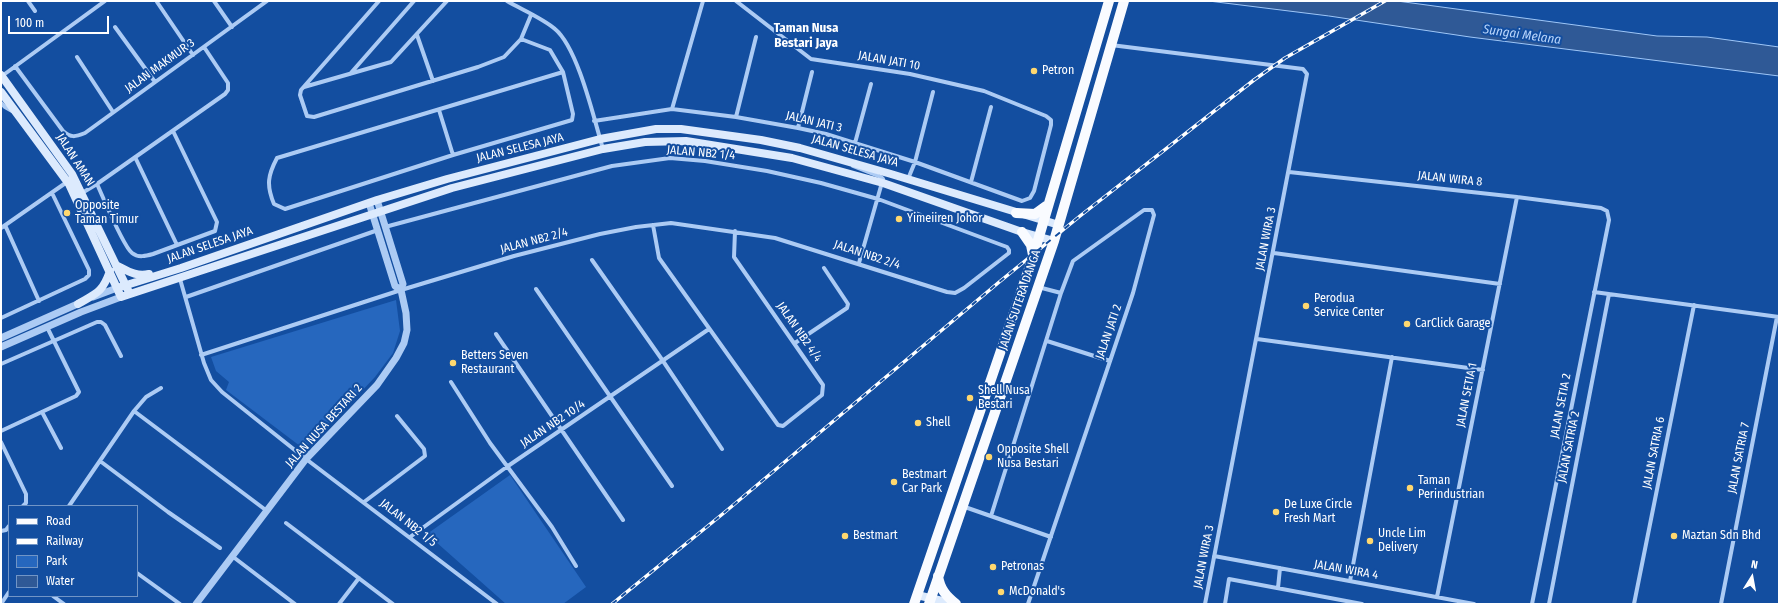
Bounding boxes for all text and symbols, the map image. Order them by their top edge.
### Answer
scale bar [10,8,111,34]
text: 100 m [15,16,44,30]
district label: Taman Nusa Bestari Jaya [774,20,838,51]
water label: Sungai Melana [1482,22,1562,48]
street label: JALAN MAKMUR 3 [122,36,198,96]
street label: JALAN JATI 10 [857,48,921,74]
place label: Petron [1042,64,1074,78]
marker: Petron [1029,66,1039,76]
street label: JALAN JATI 3 [784,109,844,135]
street label: JALAN SELESA JAYA [475,130,565,166]
street label: JALAN AMAN [53,131,97,189]
street label: JALAN SELESA JAYA [810,132,900,170]
street label: JALAN NB2 1/4 [666,143,736,163]
street label: JALAN WIRA 8 [1417,168,1483,190]
place label: Opposite Taman Timur [75,199,138,227]
street label: JALAN WIRA 3 [1253,206,1279,272]
marker: Opposite Taman Timur [62,208,72,218]
place label: Yimeiiren Johor [907,212,983,226]
marker: Yimeiiren Johor [894,214,904,224]
street label: JALAN SELESA JAYA [165,224,255,266]
street label: JALAN NB2 2/4 [499,225,569,257]
street label: JALAN NB2 2/4 [832,237,902,273]
street label: JALAN SUTERA DANGA [996,248,1044,352]
place label: Perodua Service Center [1314,292,1384,320]
street label: JALAN NB2 4/4 [773,299,825,365]
marker: Perodua Service Center [1301,301,1311,311]
street label: JALAN JATI 2 [1093,303,1125,361]
place label: CarClick Garage [1415,317,1490,331]
marker: CarClick Garage [1402,319,1412,329]
place label: Betters Seven Restaurant [461,349,528,377]
marker: Betters Seven Restaurant [448,358,458,368]
street label: JALAN SETIA 1 [1454,362,1480,428]
street label: JALAN SETIA 2 [1548,372,1574,440]
street label: JALAN NUSA BESTARI 2 [283,381,365,471]
place label: Shell Nusa Bestari [978,384,1030,412]
marker: Shell Nusa Bestari [965,393,975,403]
street label: JALAN NB2 10/4 [518,397,588,451]
street label: JALAN SATRIA 2 [1555,410,1583,484]
place label: Shell [926,416,951,430]
street label: JALAN SATRIA 6 [1640,416,1668,490]
marker: Shell [913,418,923,428]
street label: JALAN SATRIA 7 [1725,421,1753,495]
place label: Opposite Shell Nusa Bestari [997,443,1069,471]
marker: Opposite Shell Nusa Bestari [984,452,994,462]
place label: Bestmart Car Park [902,468,947,496]
place label: Taman Perindustrian [1418,474,1485,502]
marker: Bestmart Car Park [889,477,899,487]
marker: Taman Perindustrian [1405,483,1415,493]
street label: JALAN NB2 1/5 [377,496,439,550]
place label: De Luxe Circle Fresh Mart [1284,498,1352,526]
legend [8,505,138,597]
marker: De Luxe Circle Fresh Mart [1271,507,1281,517]
text: Road [46,514,71,528]
street label: JALAN WIRA 3 [1191,524,1217,590]
place label: Uncle Lim Delivery [1378,527,1426,555]
place label: Bestmart [853,529,898,543]
place label: Maztan Sdn Bhd [1682,529,1761,543]
marker: Bestmart [840,531,850,541]
marker: Maztan Sdn Bhd [1669,531,1679,541]
text: Railway [46,534,83,548]
marker: Uncle Lim Delivery [1365,536,1375,546]
text: Park [46,554,67,568]
street label: JALAN WIRA 4 [1313,557,1379,583]
north arrow [1732,557,1772,597]
text: N [1750,558,1759,572]
place label: Petronas [1001,560,1044,574]
marker: Petronas [988,562,998,572]
text: Water [46,574,74,588]
place label: McDonald's [1009,585,1065,599]
marker: McDonald's [996,587,1006,597]

